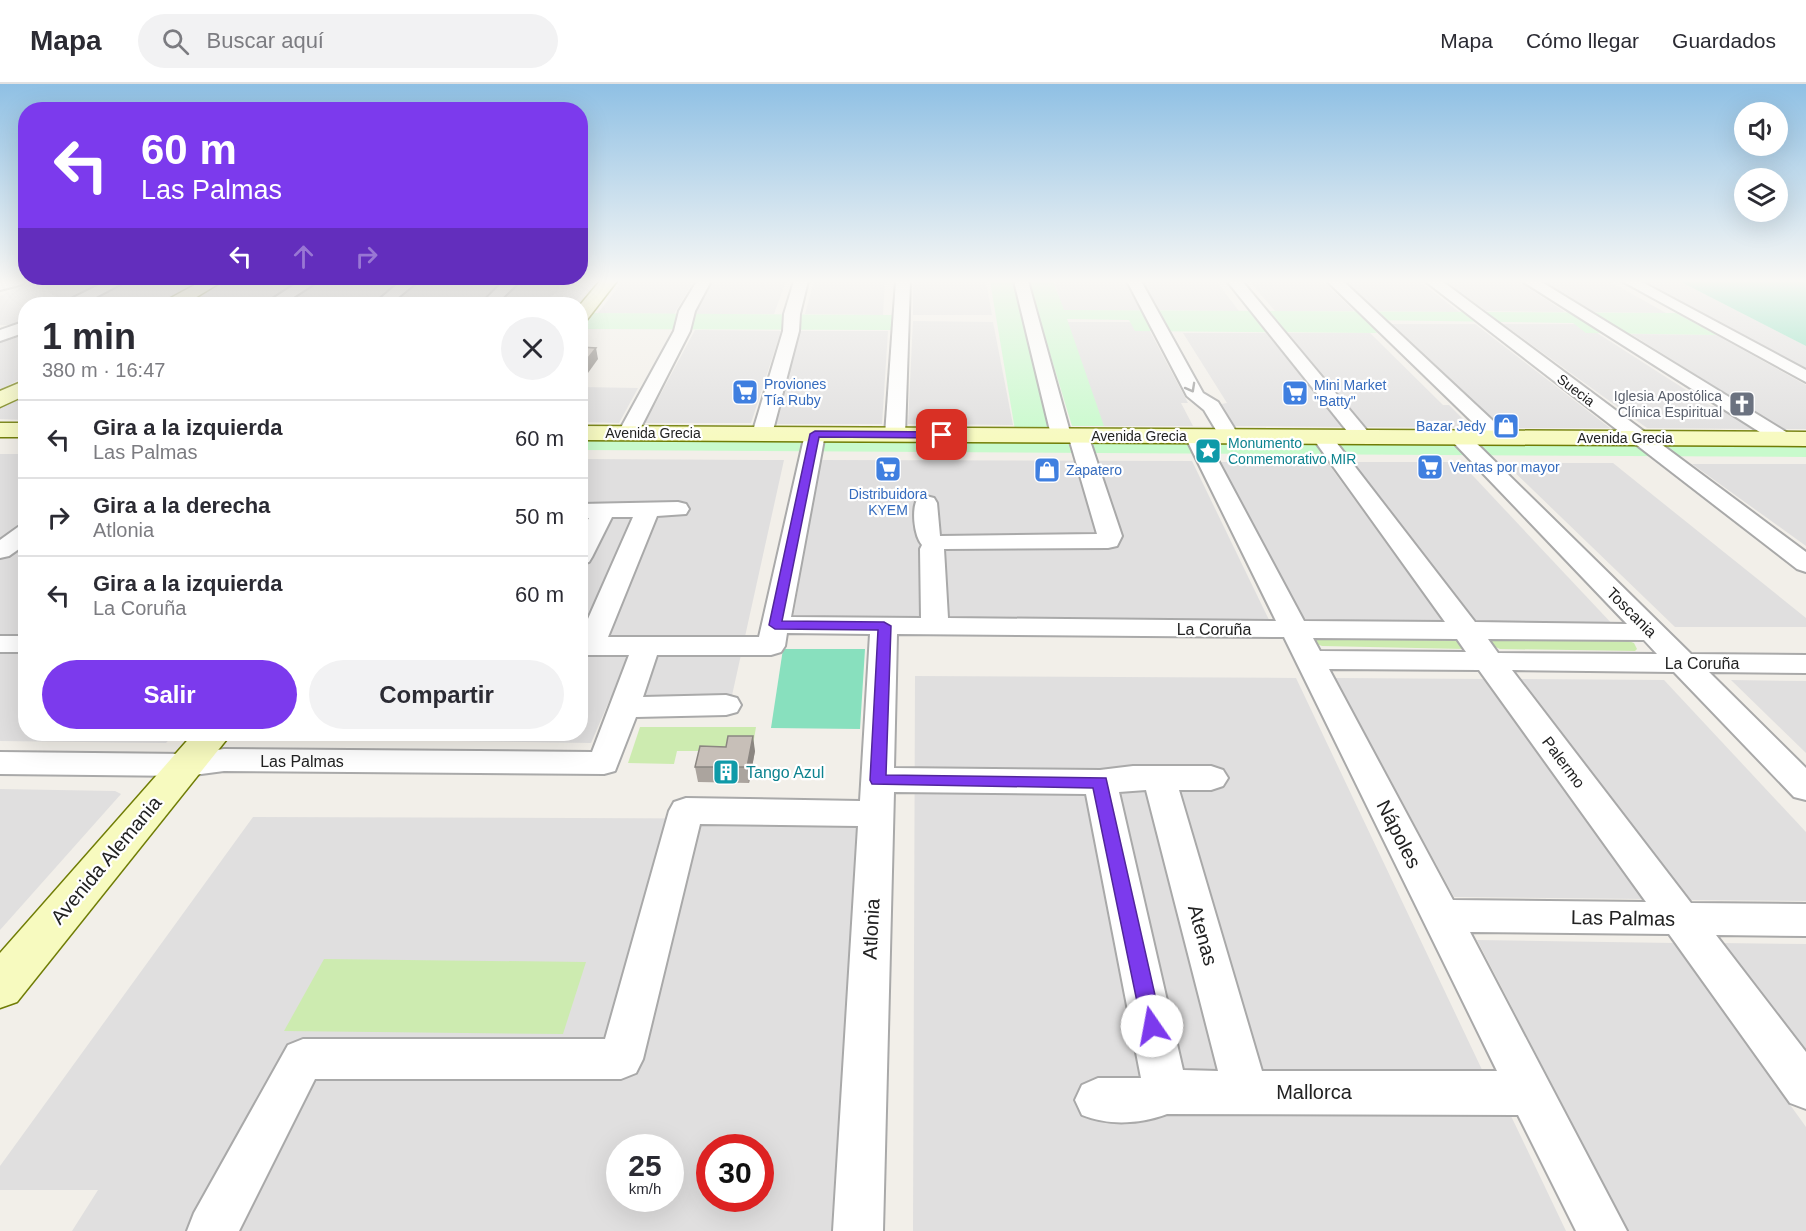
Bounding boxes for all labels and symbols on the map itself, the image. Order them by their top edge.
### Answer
street label: Suecia [1554,371,1598,409]
place label: Proviones Tía Ruby [764,376,826,408]
supermarket icon: Proviones Tía Ruby [730,377,760,407]
place label: Mini Market "Batty" [1314,377,1386,409]
supermarket icon: Mini Market "Batty" [1280,378,1310,408]
one-way arrow [1184,382,1195,392]
place label: Iglesia Apostólica Clínica Espiritual [1614,388,1722,420]
church icon: Iglesia Apostólica Clínica Espiritual [1727,389,1757,419]
pin [916,409,967,460]
shop icon: Bazar Jedy [1491,411,1521,441]
place label: Bazar Jedy [1416,418,1486,434]
street label: Avenida Grecia [605,425,701,441]
street label: Avenida Grecia [1091,428,1187,444]
street label: Avenida Grecia [1577,430,1673,446]
place label: Monumento Conmemorativo MIR [1228,435,1356,467]
place icon: Monumento Conmemorativo MIR [1193,436,1223,466]
supermarket icon: Ventas por mayor [1415,452,1445,482]
supermarket icon: Distribuidora KYEM [873,454,903,484]
shop icon: Zapatero [1032,455,1062,485]
place label: Ventas por mayor [1450,459,1560,475]
place label: Zapatero [1066,462,1122,478]
place label: Distribuidora KYEM [849,486,928,518]
street label: Toscania [1603,584,1660,641]
street label: La Coruña [1177,621,1251,638]
street label: La Coruña [1665,655,1739,672]
street label: Palermo [1539,733,1588,791]
street label: Las Palmas [260,753,344,770]
building icon: Tango Azul [711,757,741,787]
place label: Tango Azul [746,764,824,781]
street label: Avenida Alemania [46,791,166,928]
street label: Nápoles [1373,796,1425,872]
street label: Atlonia [858,897,884,960]
street label: Atenas [1184,902,1222,968]
street label: Las Palmas [1571,906,1675,930]
position arrow [1120,994,1184,1058]
street label: Mallorca [1276,1081,1353,1103]
speed limit sign: 30 [696,1134,774,1212]

